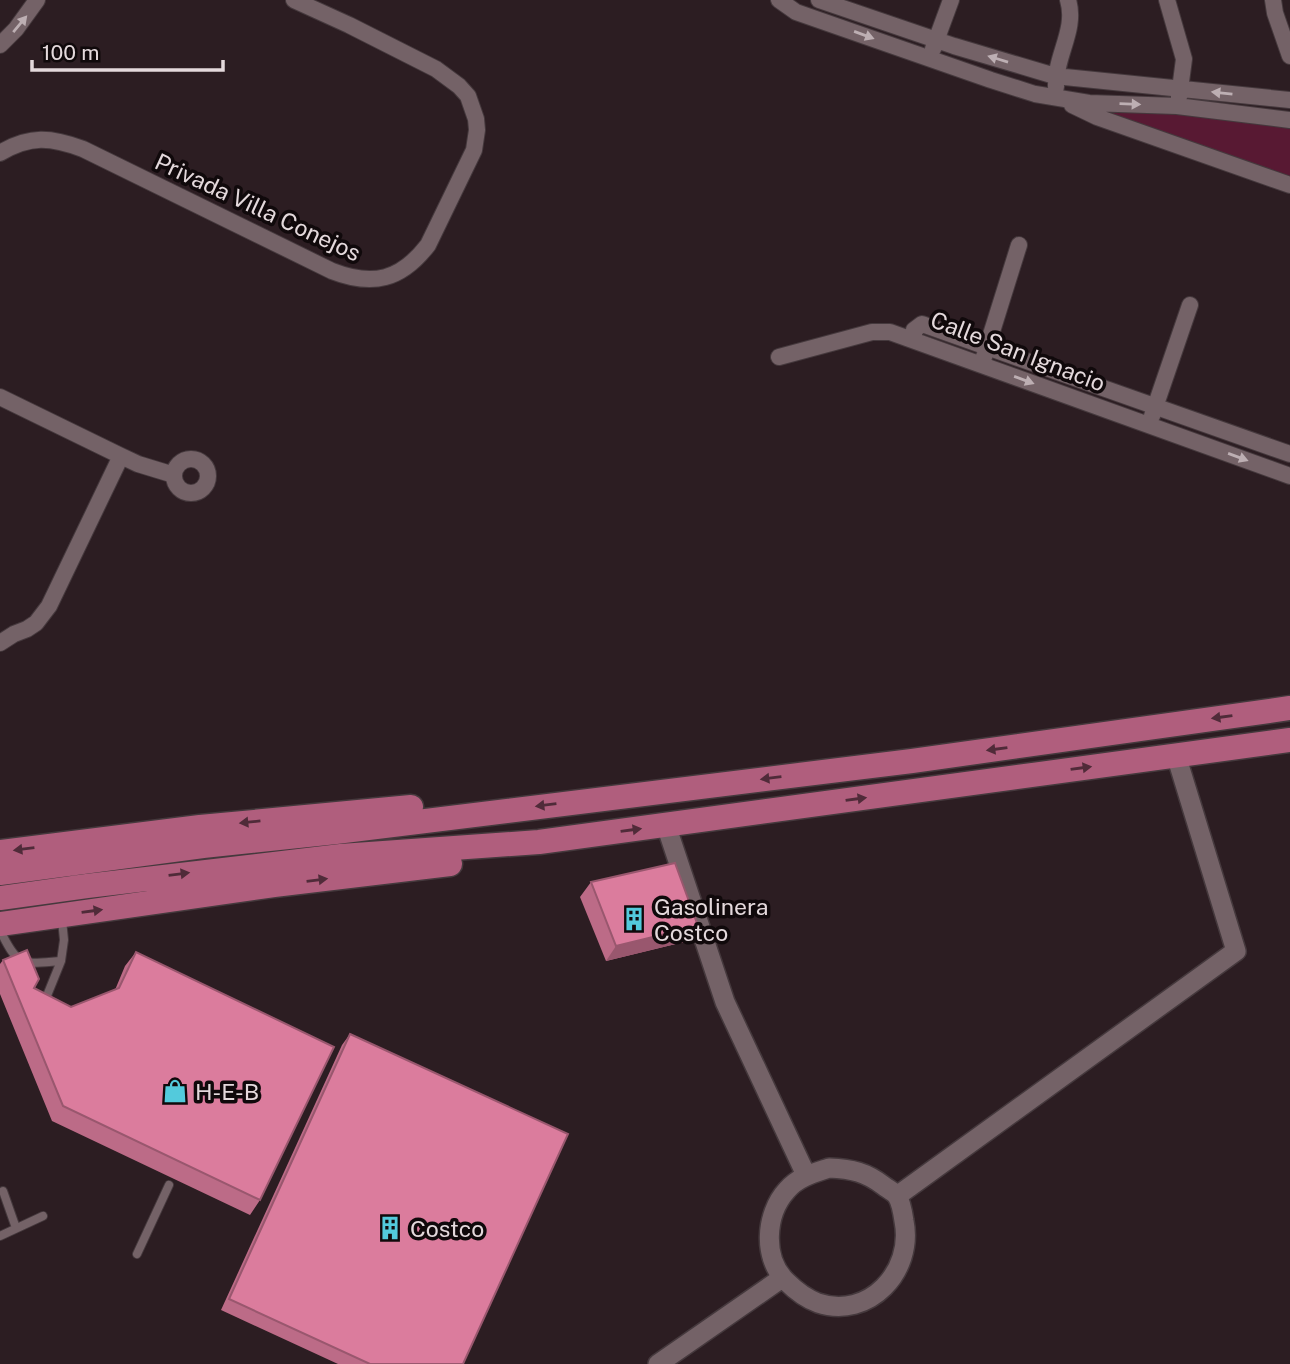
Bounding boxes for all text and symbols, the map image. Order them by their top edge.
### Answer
one-way arrow [12,15,27,32]
scale bar [32,28,222,72]
one-way arrow [854,30,875,41]
text: 100 m [42,40,99,65]
one-way arrow [987,54,1008,64]
one-way arrow [1211,87,1233,98]
one-way arrow [1119,99,1141,110]
street label: Privada Villa Conejos [151,147,365,267]
street label: Calle San Ignacio [927,305,1109,397]
one-way arrow [1013,375,1034,386]
one-way arrow [1227,452,1248,463]
one-way arrow [1211,712,1233,723]
one-way arrow [986,743,1008,754]
one-way arrow [1071,762,1093,773]
one-way arrow [760,772,782,783]
one-way arrow [845,793,867,804]
one-way arrow [534,800,556,811]
one-way arrow [238,817,260,828]
one-way arrow [620,824,642,835]
one-way arrow [12,843,34,854]
one-way arrow [168,869,190,880]
one-way arrow [306,874,328,885]
place label: Gasolinera Costco [654,893,768,946]
one-way arrow [81,905,103,916]
building icon: Gasolinera Costco [620,905,648,933]
shop icon: H-E-B [161,1077,189,1105]
place label: H-E-B [195,1078,259,1105]
building icon: Costco [376,1214,404,1242]
place label: Costco [410,1215,484,1242]

